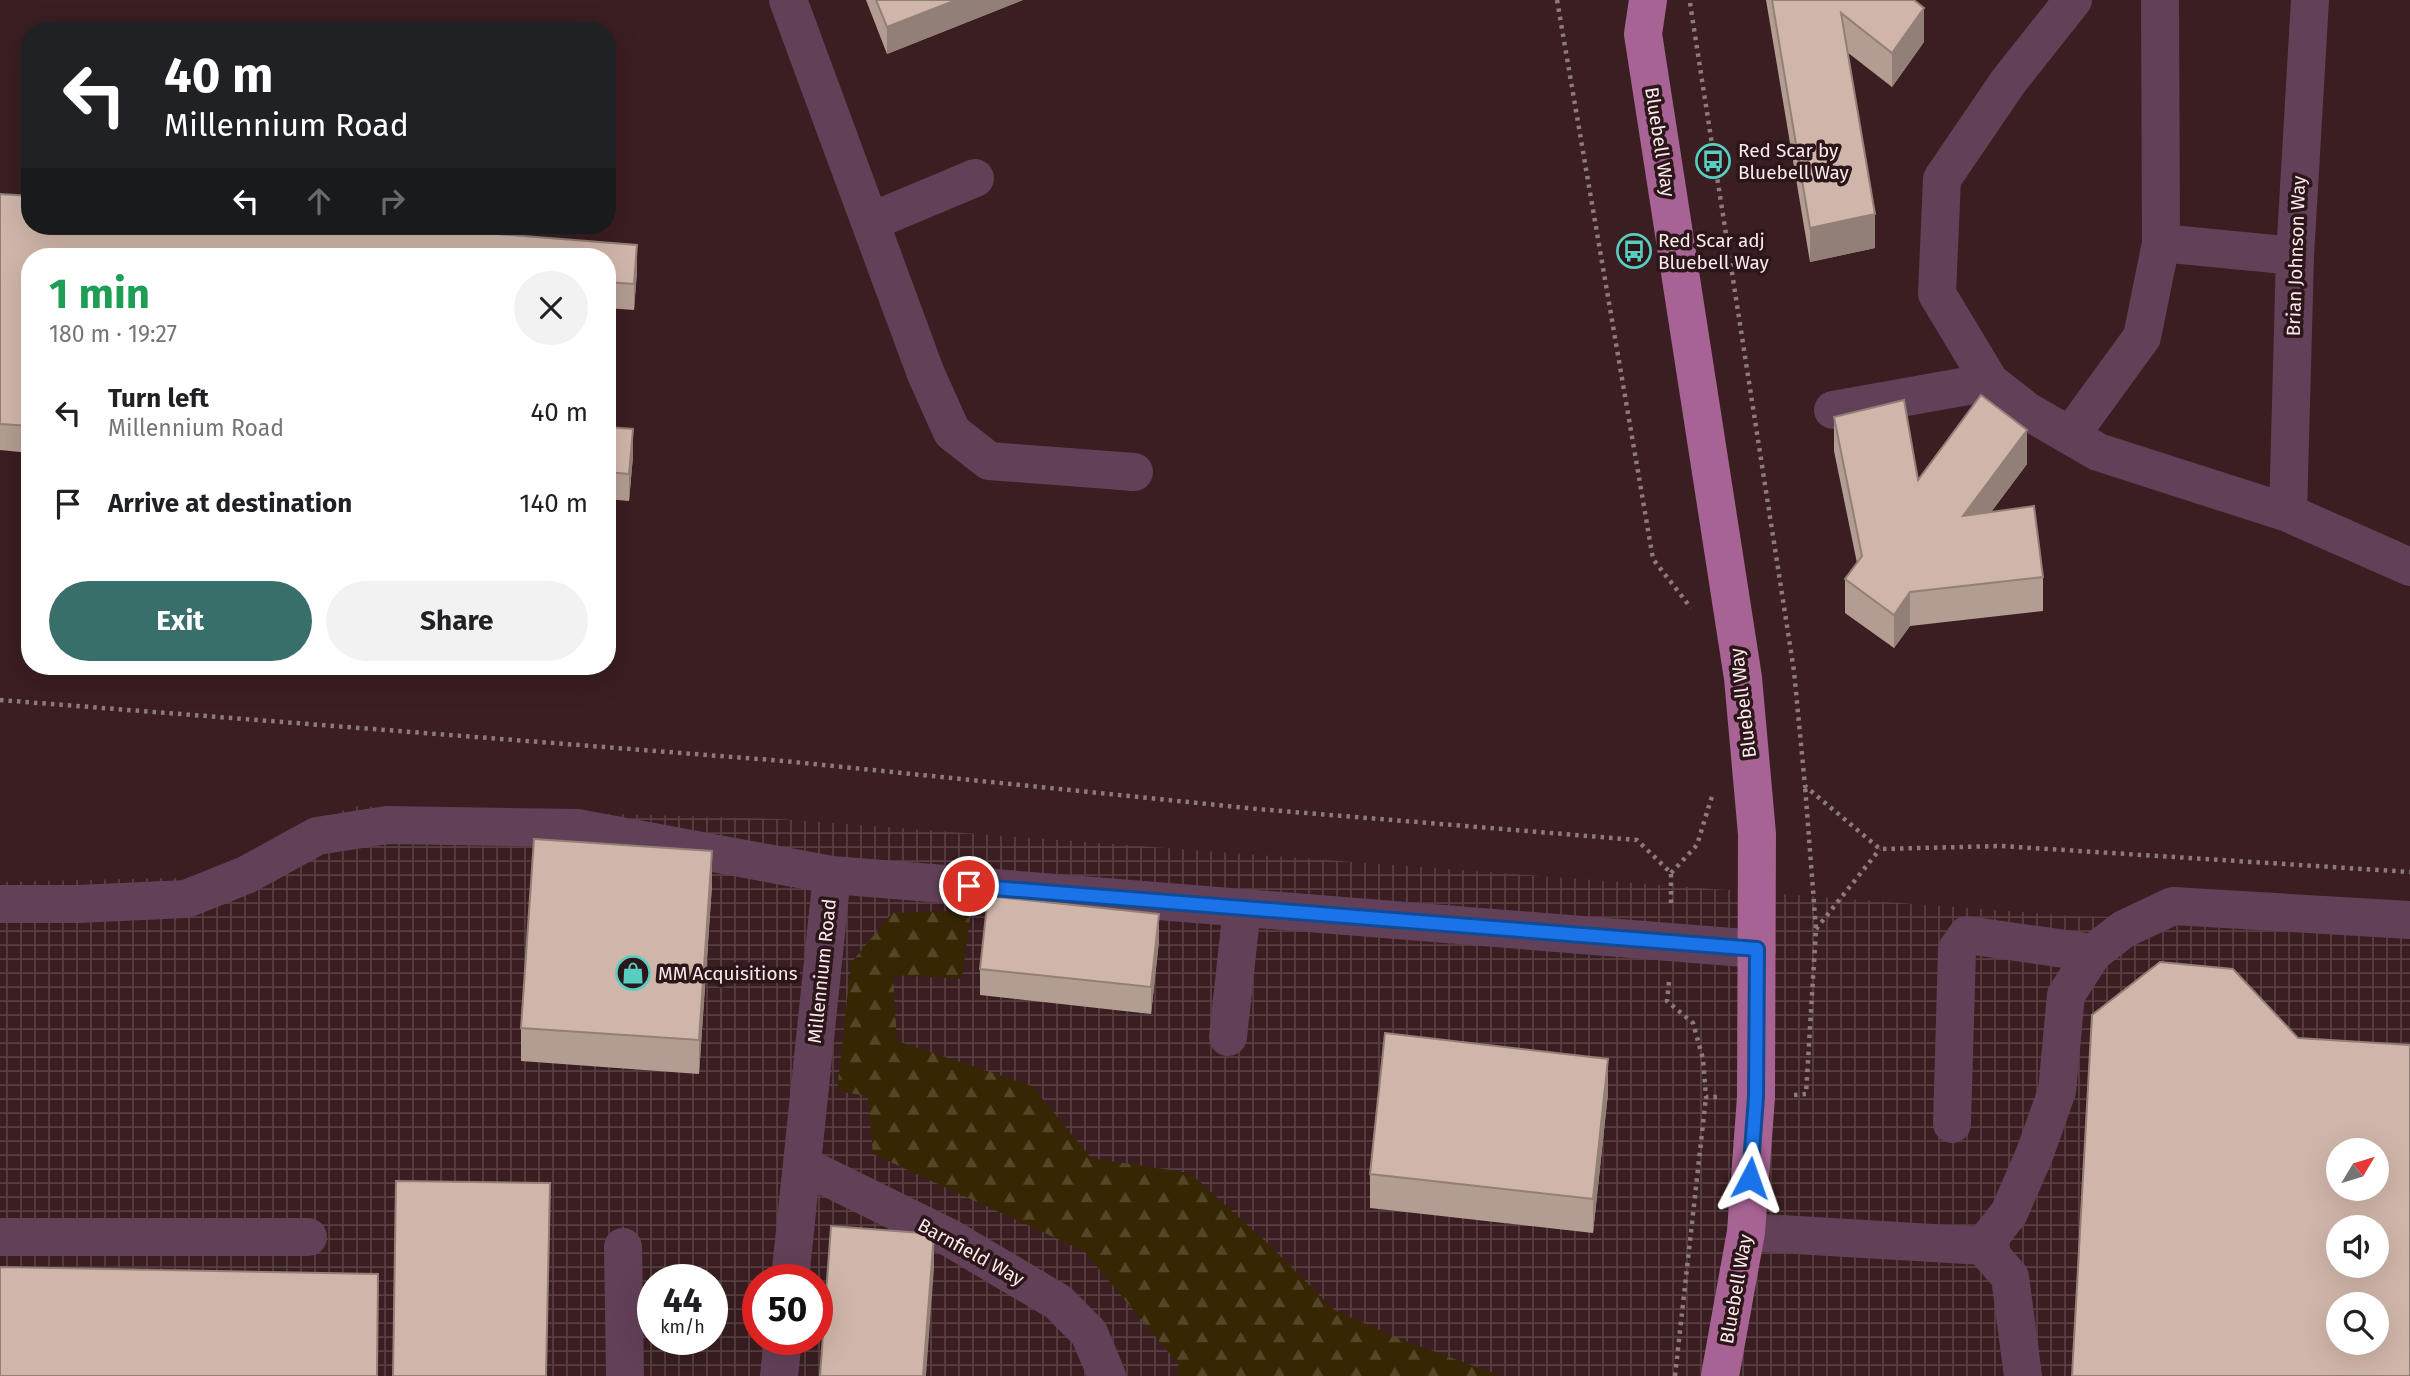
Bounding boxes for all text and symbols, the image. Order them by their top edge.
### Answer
text: 40 m [164,46,273,105]
icon: left [49,49,140,140]
street label: Bluebell Way [1640,85,1680,199]
text: Millennium Road [164,106,409,144]
place label: Red Scar by Bluebell Way [1738,139,1850,184]
bus stop icon: Red Scar by Bluebell Way [1694,142,1732,180]
street label: Brian Johnson Way [2282,175,2310,337]
icon: left [227,182,265,220]
icon: ahead [300,182,338,220]
icon: right [373,182,411,220]
place label: Red Scar adj Bluebell Way [1658,229,1770,274]
bus stop icon: Red Scar adj Bluebell Way [1615,232,1653,270]
text: 1 min [49,269,150,319]
button: close [514,271,588,345]
text: 180 m · 19:27 [49,320,177,348]
text: Turn left [108,383,209,414]
icon: left [49,394,87,432]
text: 40 m [530,397,588,428]
text: Millennium Road [108,414,284,442]
icon: arrive [49,485,87,523]
text: Arrive at destination [108,488,352,519]
text: 140 m [519,488,588,519]
button: Exit [49,581,312,661]
button: Share [326,581,588,661]
street label: Bluebell Way [1725,646,1761,759]
pin [939,856,999,916]
icon: arrive [950,867,988,905]
street label: Millennium Road [803,898,841,1044]
shop icon: MM Acquisitions [614,954,652,992]
place label: MM Acquisitions [658,962,798,985]
north arrow [2326,1138,2389,1200]
map controls [2326,1138,2389,1355]
position arrow [1713,1141,1787,1215]
street label: Barnfield Way [914,1213,1029,1291]
button: sound [2326,1215,2389,1278]
street label: Bluebell Way [1715,1232,1757,1346]
speed limit sign: 50 [742,1264,833,1355]
text: 44 [663,1279,702,1321]
button: search [2326,1292,2389,1355]
text: km/h [660,1316,705,1338]

